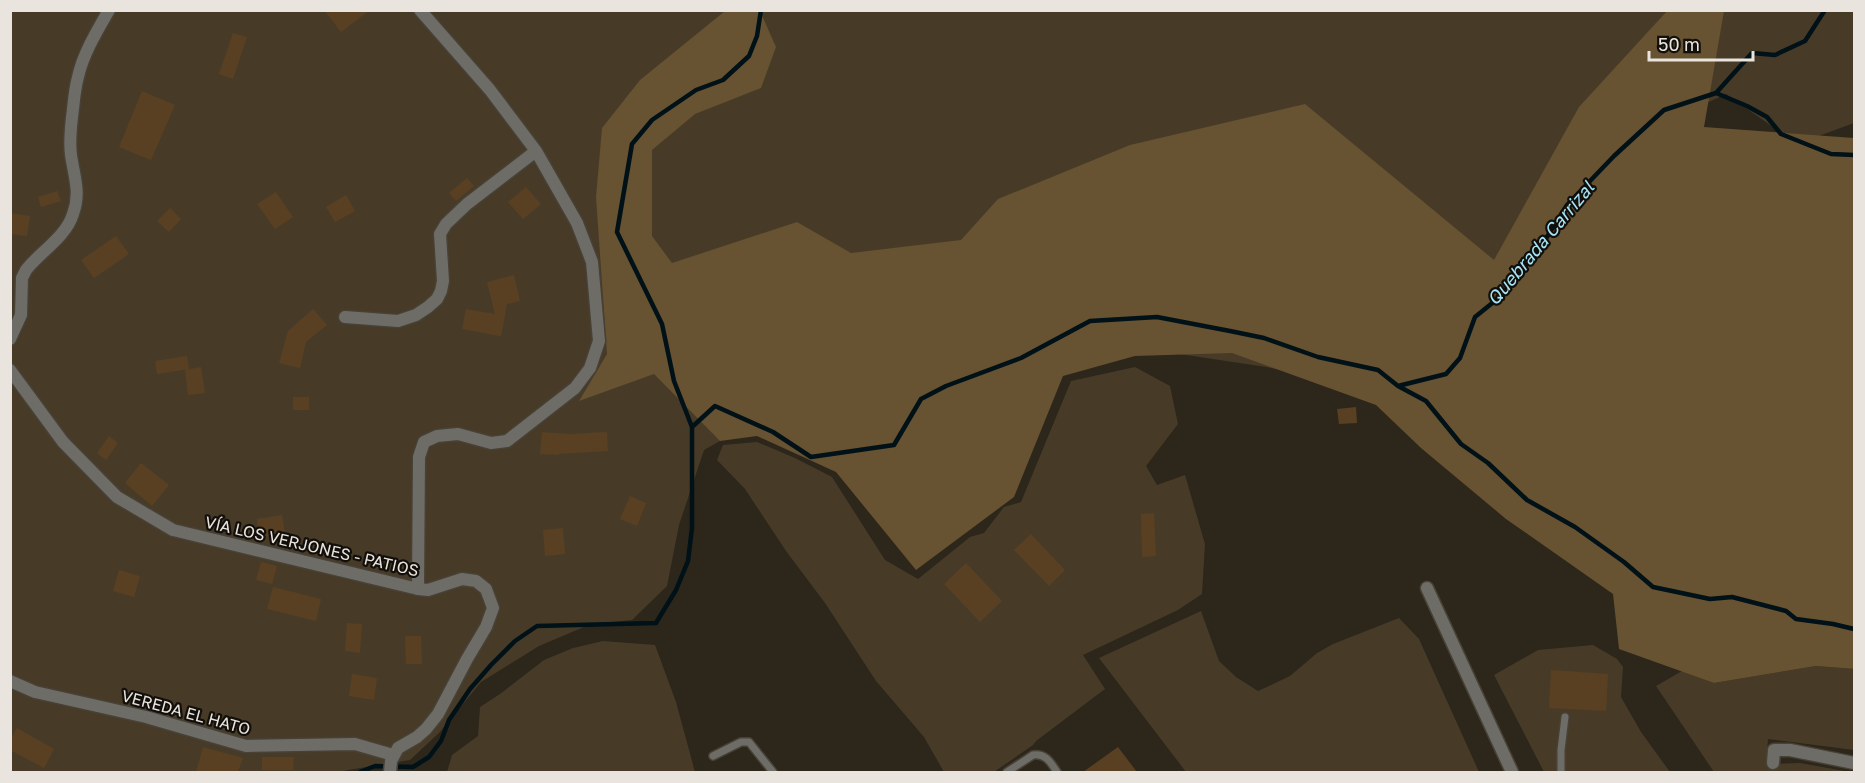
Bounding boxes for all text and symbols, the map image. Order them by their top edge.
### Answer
scale bar [1649,24,1752,62]
text: 50 m [1658,33,1700,55]
water label: Quebrada Carrizal [1482,176,1599,309]
street label: VÍA LOS VERJONES - PATIOS [203,512,421,580]
street label: VEREDA EL HATO [119,685,253,739]

